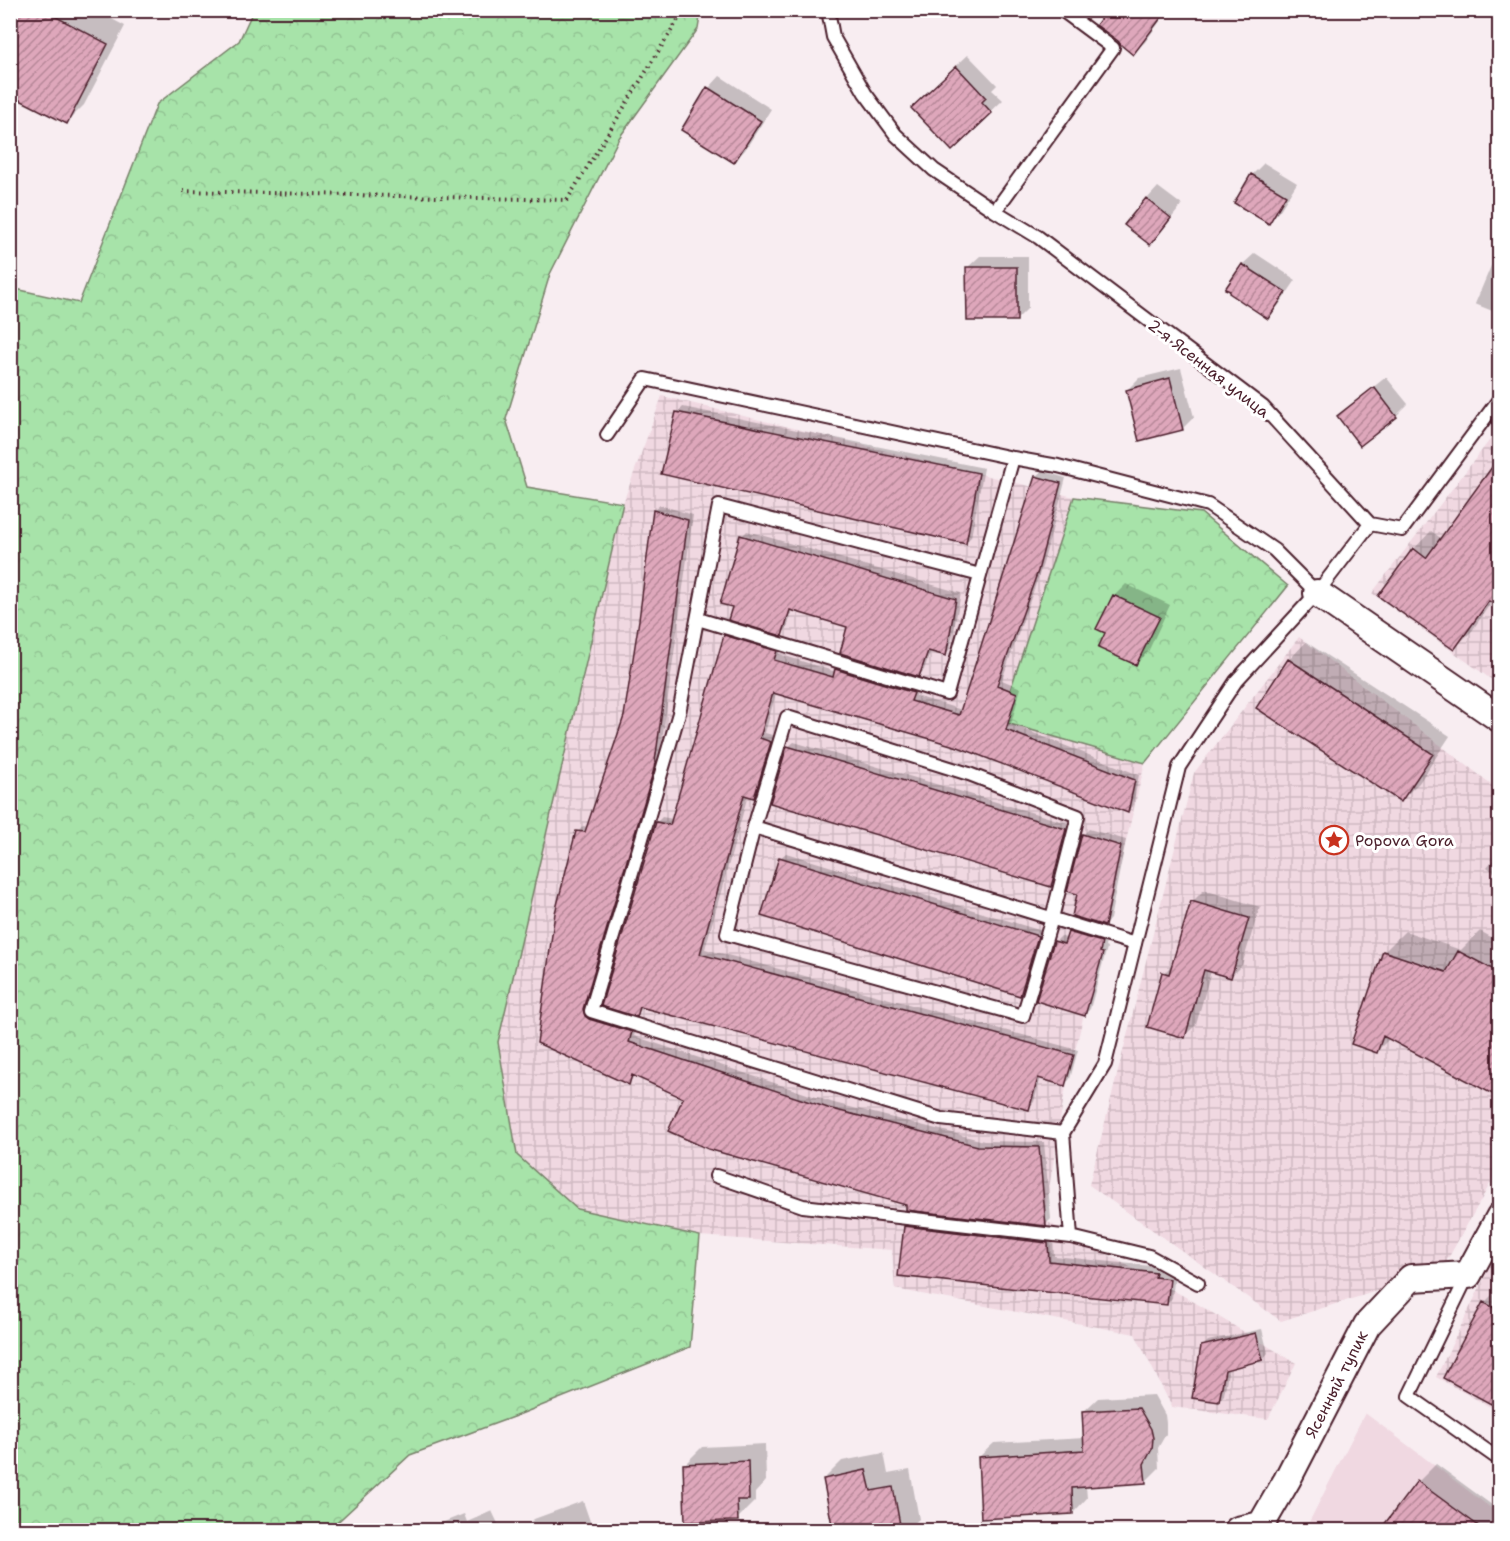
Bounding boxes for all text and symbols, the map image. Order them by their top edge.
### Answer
street label: 2-я Ясенная улица [1144,314,1274,422]
place icon: Popova Gora [1318,824,1350,856]
place label: Popova Gora [1355,830,1454,851]
street label: Ясенный тупик [1300,1326,1373,1442]

